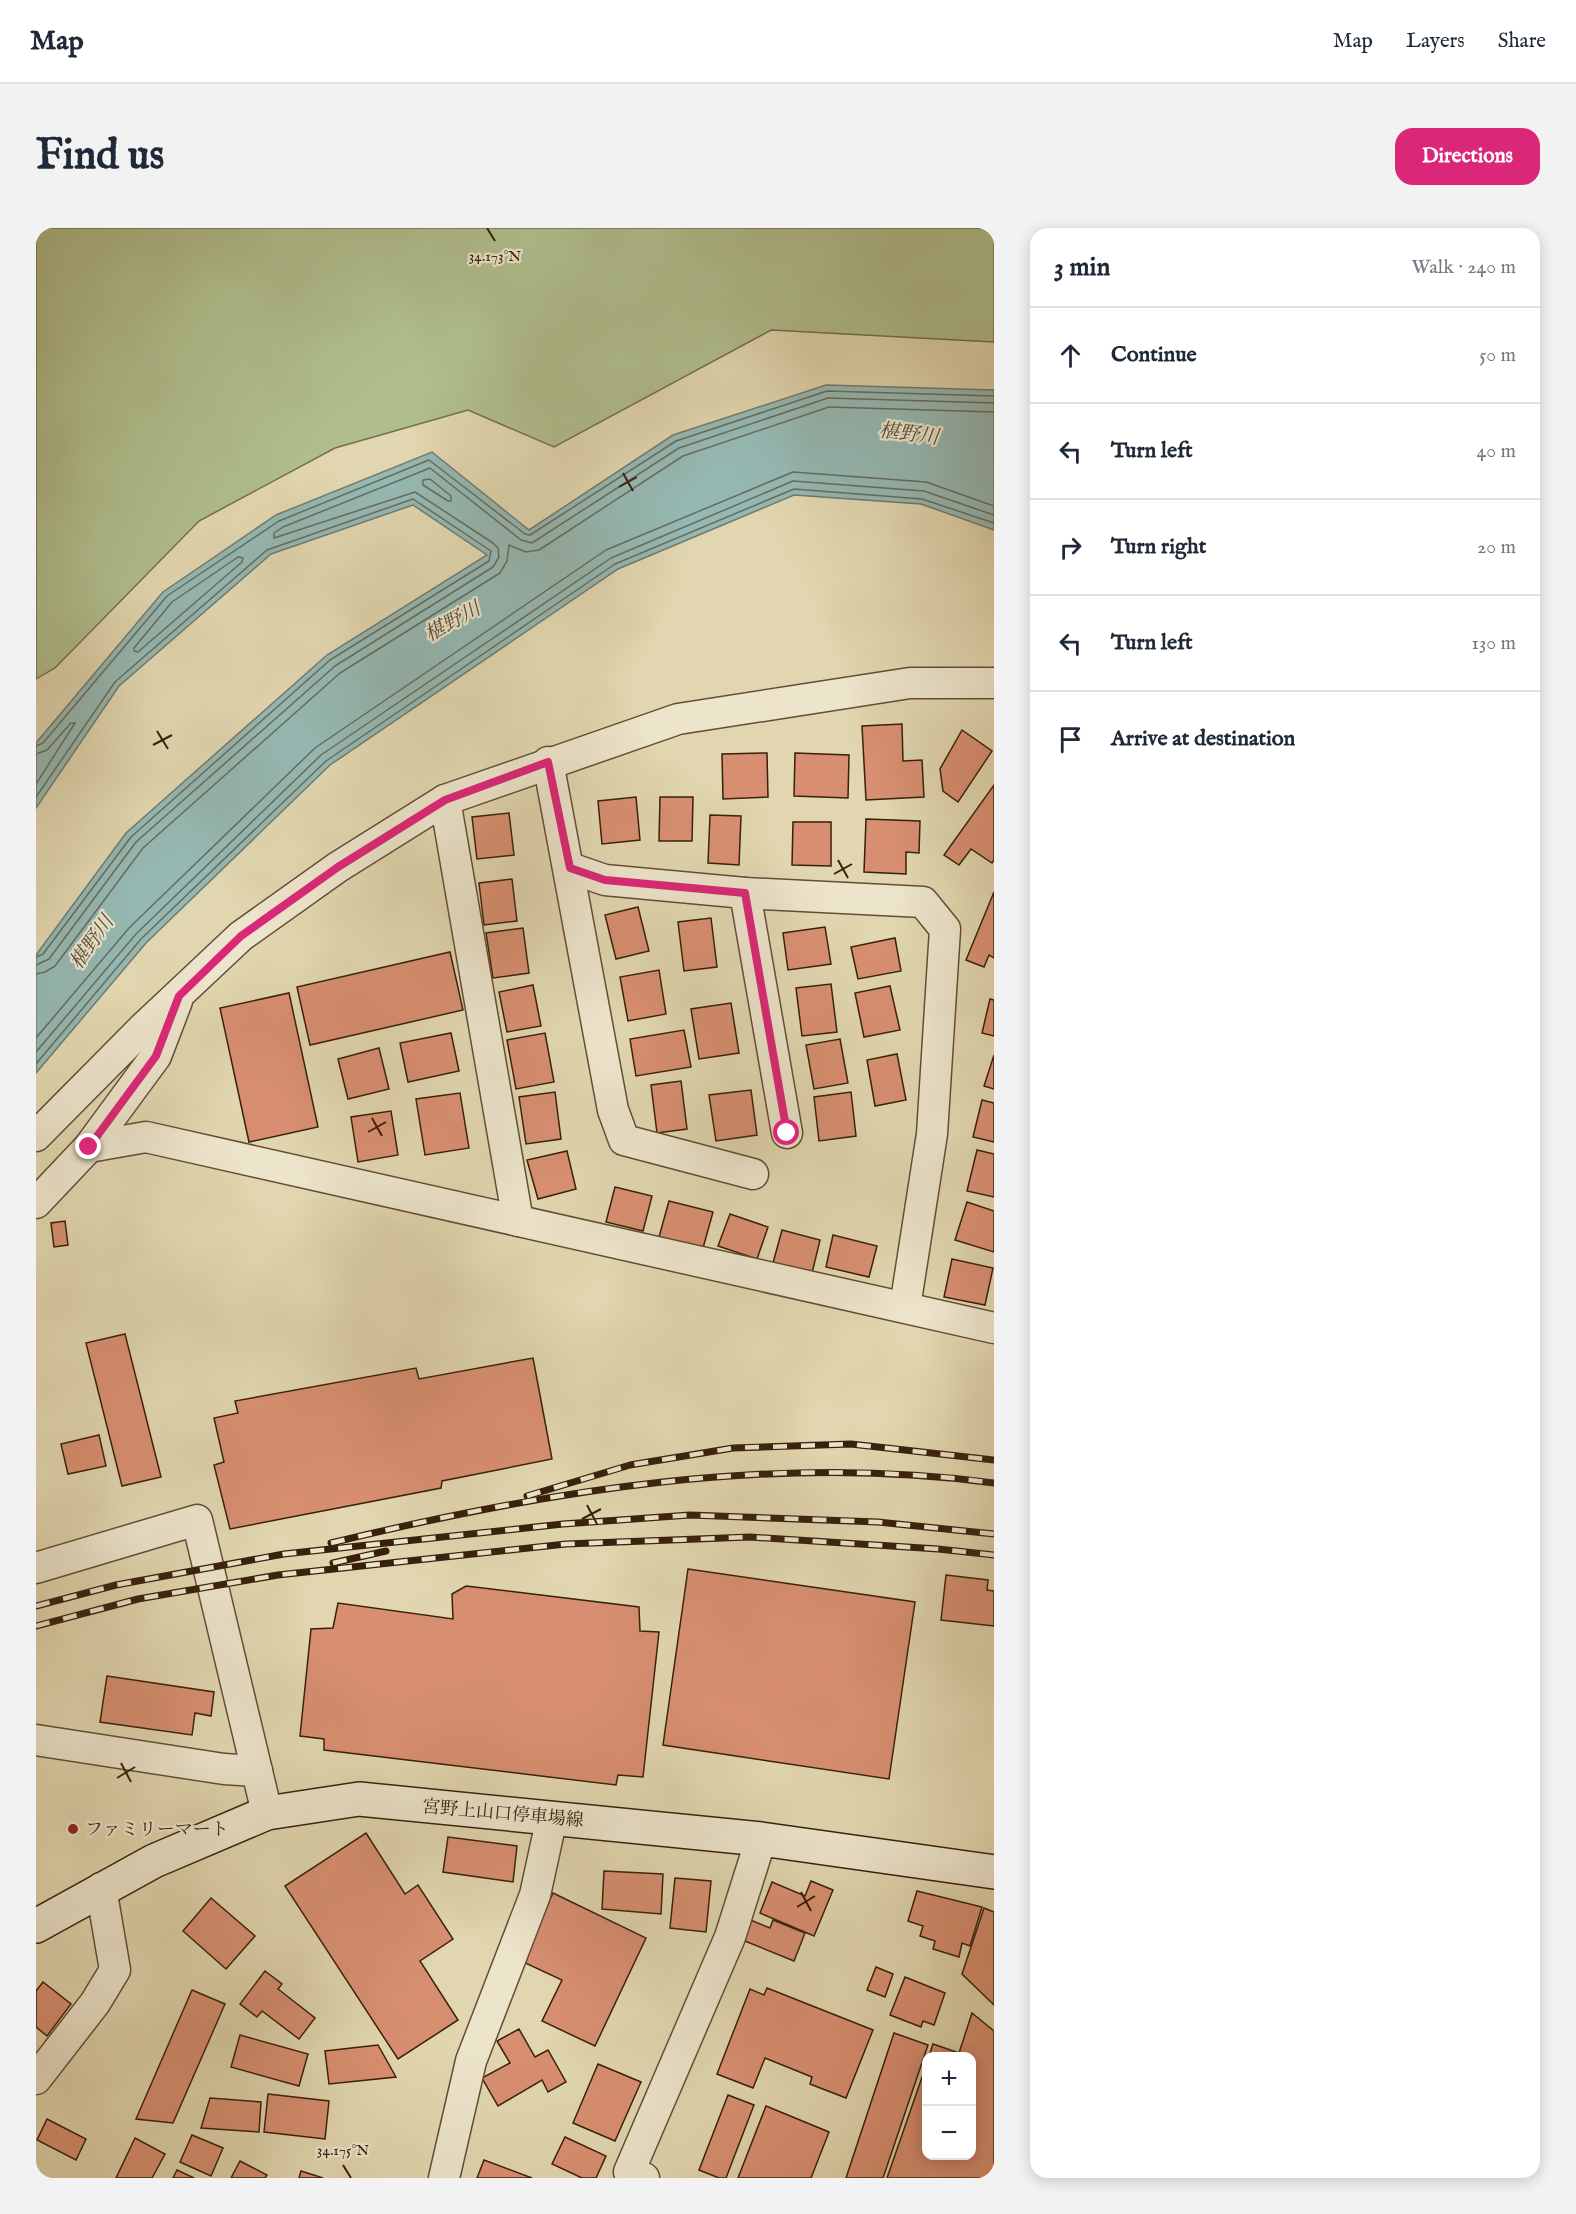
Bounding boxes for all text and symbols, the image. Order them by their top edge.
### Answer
text: Map [30,24,84,59]
text: Map [1333,28,1373,55]
text: Layers [1406,28,1465,55]
text: Share [1498,28,1546,55]
button: Directions [1395,128,1540,185]
text: Find us [36,130,164,183]
text: 34.173°N [469,247,521,266]
text: 3 min [1054,251,1110,284]
text: Walk · 240 m [1411,255,1516,280]
icon: ahead [1054,339,1087,372]
text: Continue [1111,341,1197,369]
text: 50 m [1479,343,1516,368]
water label: 椹野川 [878,418,942,451]
icon: left [1054,435,1087,468]
text: Turn left [1111,437,1193,465]
text: 40 m [1477,439,1516,464]
icon: right [1054,531,1087,564]
text: Turn right [1111,533,1206,561]
text: 20 m [1477,535,1516,560]
water label: 椹野川 [420,596,487,648]
icon: left [1054,627,1087,660]
text: Turn left [1111,629,1193,657]
text: 130 m [1471,631,1516,656]
icon: arrive [1054,723,1087,756]
text: Arrive at destination [1111,725,1295,753]
water label: 椹野川 [65,909,121,975]
route start [773,1119,799,1145]
route end [75,1133,101,1159]
street label: 宮野上山口停車場線 [421,1796,585,1833]
place label: ファミリーマート [85,1819,229,1842]
marker: ファミリーマート [66,1822,80,1836]
map controls [922,2052,976,2160]
button: + [922,2052,976,2106]
button: − [922,2106,976,2160]
text: 34.175°N [317,2141,369,2160]

